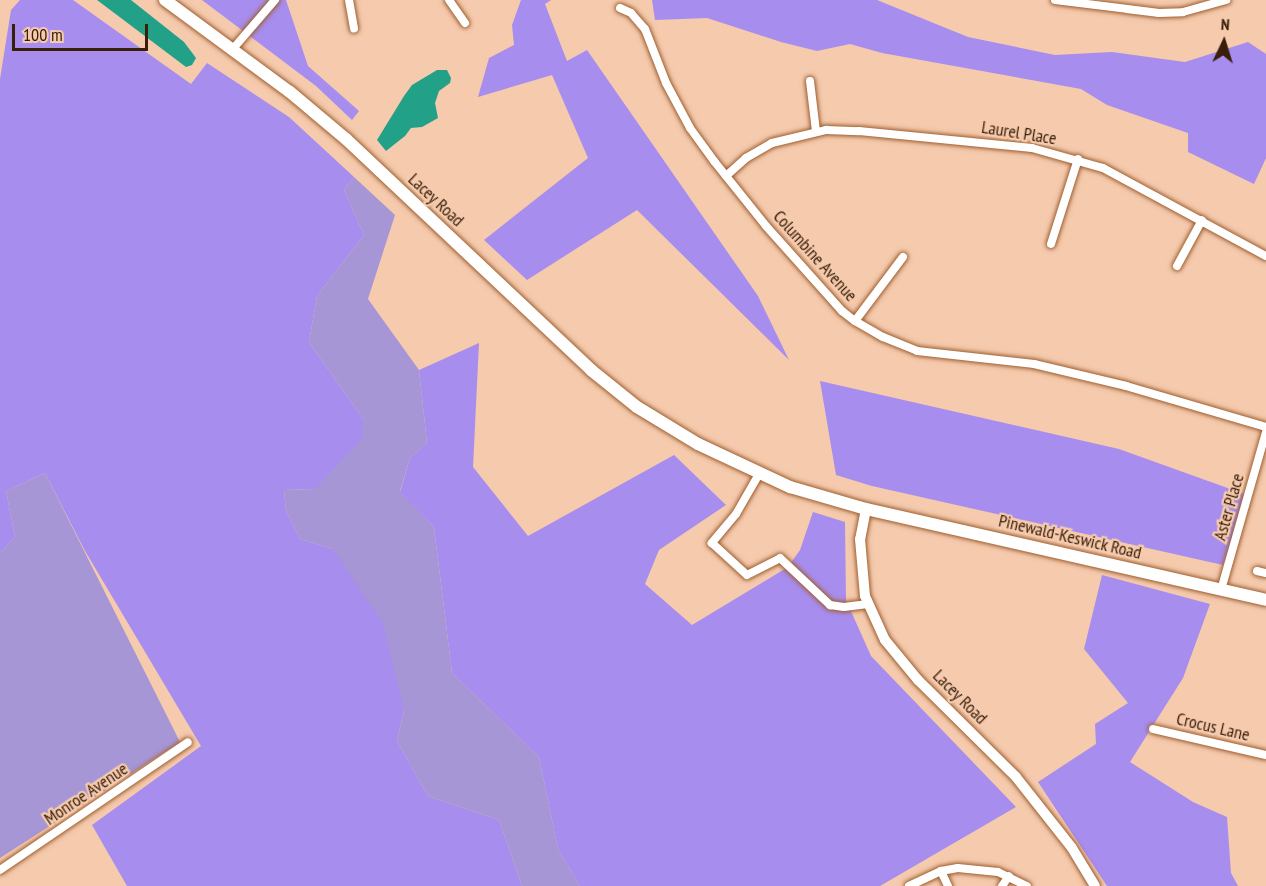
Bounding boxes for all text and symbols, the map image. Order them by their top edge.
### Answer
scale bar [15,12,152,50]
north arrow [1194,12,1254,72]
text: N [1220,14,1230,34]
text: 100 m [23,23,63,46]
street label: Laurel Place [980,116,1058,150]
street label: Lacey Road [403,169,469,231]
street label: Columbine Avenue [768,206,862,306]
street label: Aster Place [1209,471,1249,543]
street label: Pinewald-Keswick Road [996,510,1144,564]
street label: Lacey Road [928,665,992,729]
street label: Crocus Lane [1174,708,1252,746]
street label: Monroe Avenue [40,758,132,830]

